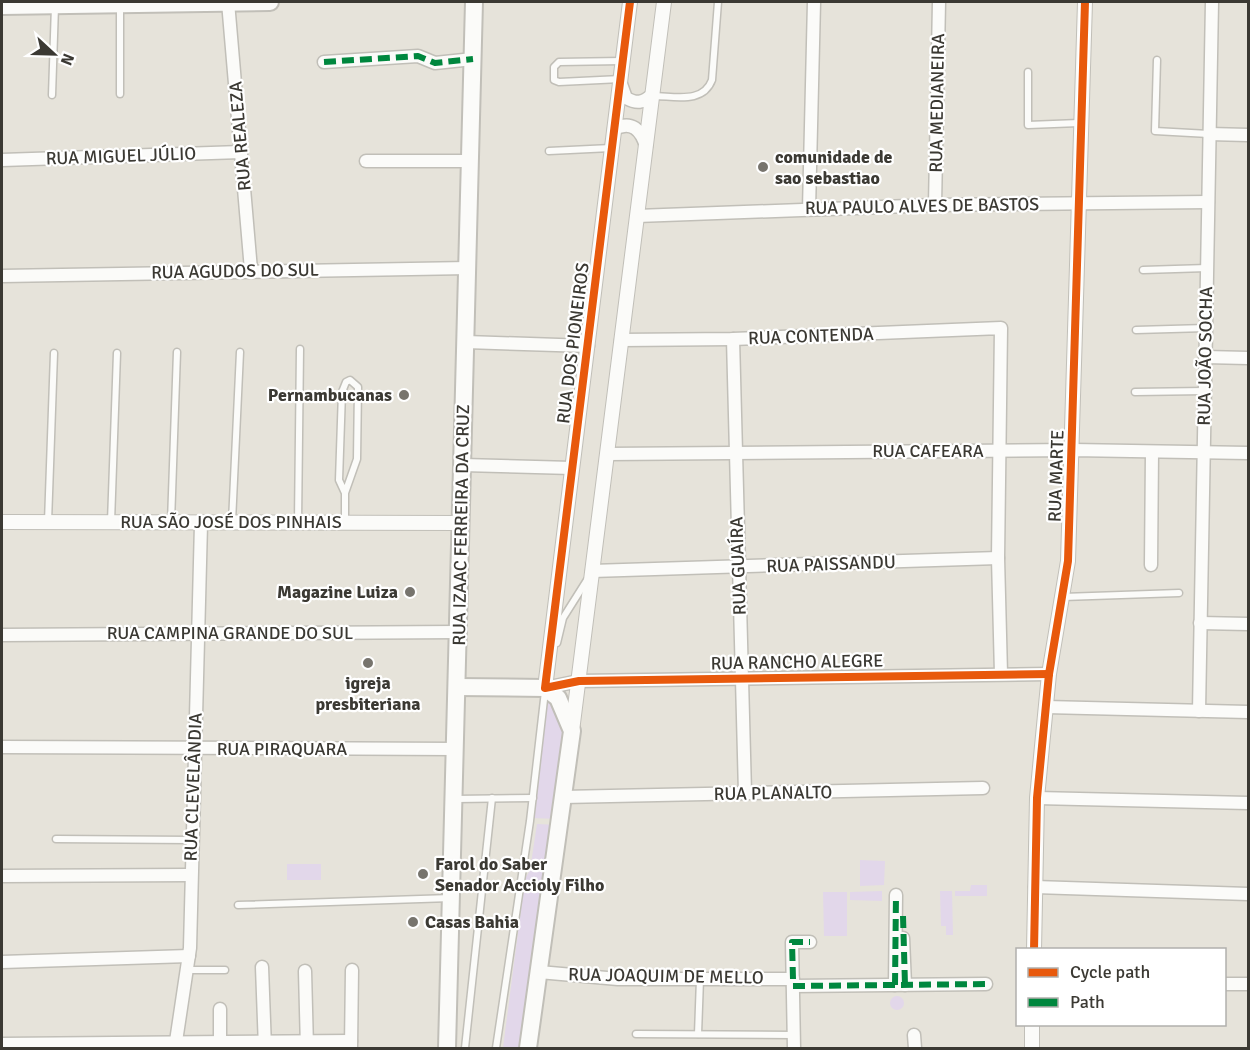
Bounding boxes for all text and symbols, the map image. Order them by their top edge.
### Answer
north arrow [24,24,84,84]
street label: RUA MEDIANEIRA [925,33,949,173]
text: N [56,50,78,68]
street label: RUA REALEZA [224,80,256,192]
street label: RUA MIGUEL JÚLIO [45,142,197,170]
place label: comunidade de sao sebastiao [775,146,893,189]
marker: comunidade de sao sebastiao [756,160,770,174]
street label: RUA PAULO ALVES DE BASTOS [805,193,1039,219]
street label: RUA AGUDOS DO SUL [151,259,319,283]
street label: RUA DOS PIONEIROS [552,261,594,425]
street label: RUA JOÃO SOCHA [1193,286,1217,426]
street label: RUA CONTENDA [748,323,874,349]
place label: Pernambucanas [268,384,392,406]
marker: Pernambucanas [397,388,411,402]
street label: RUA IZAAC FERREIRA DA CRUZ [448,404,474,646]
street label: RUA MARTE [1043,429,1069,523]
street label: RUA CAFEARA [872,440,984,462]
street label: RUA SÃO JOSÉ DOS PINHAIS [120,511,342,533]
street label: RUA GUAÍRA [725,516,751,616]
street label: RUA PAISSANDU [766,551,896,577]
place label: Magazine Luiza [277,581,398,603]
marker: Magazine Luiza [403,585,417,599]
street label: RUA CAMPINA GRANDE DO SUL [107,622,353,644]
street label: RUA RANCHO ALEGRE [710,649,884,675]
marker: igreja presbiteriana [361,656,375,670]
place label: igreja presbiteriana [315,672,421,715]
street label: RUA CLEVELÂNDIA [179,712,207,862]
street label: RUA PIRAQUARA [217,738,347,760]
street label: RUA PLANALTO [714,781,832,805]
place label: Farol do Saber Senador Accioly Filho [435,853,604,896]
marker: Farol do Saber Senador Accioly Filho [416,867,430,881]
place label: Casas Bahia [425,911,519,933]
marker: Casas Bahia [406,915,420,929]
legend [1016,948,1226,1026]
text: Cycle path [1070,961,1150,983]
street label: RUA JOAQUIM DE MELLO [568,963,764,989]
text: Path [1070,991,1105,1013]

